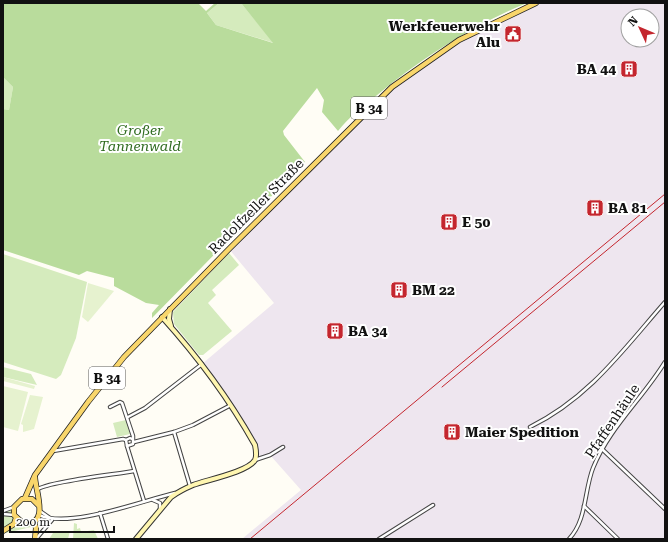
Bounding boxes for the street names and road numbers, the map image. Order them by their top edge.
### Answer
road number: B 34 [351,97,387,119]
street label: Radolfzeller Straße [205,155,307,257]
road number: B 34 [89,367,125,389]
street label: Pfaffenhäule [581,381,643,461]

